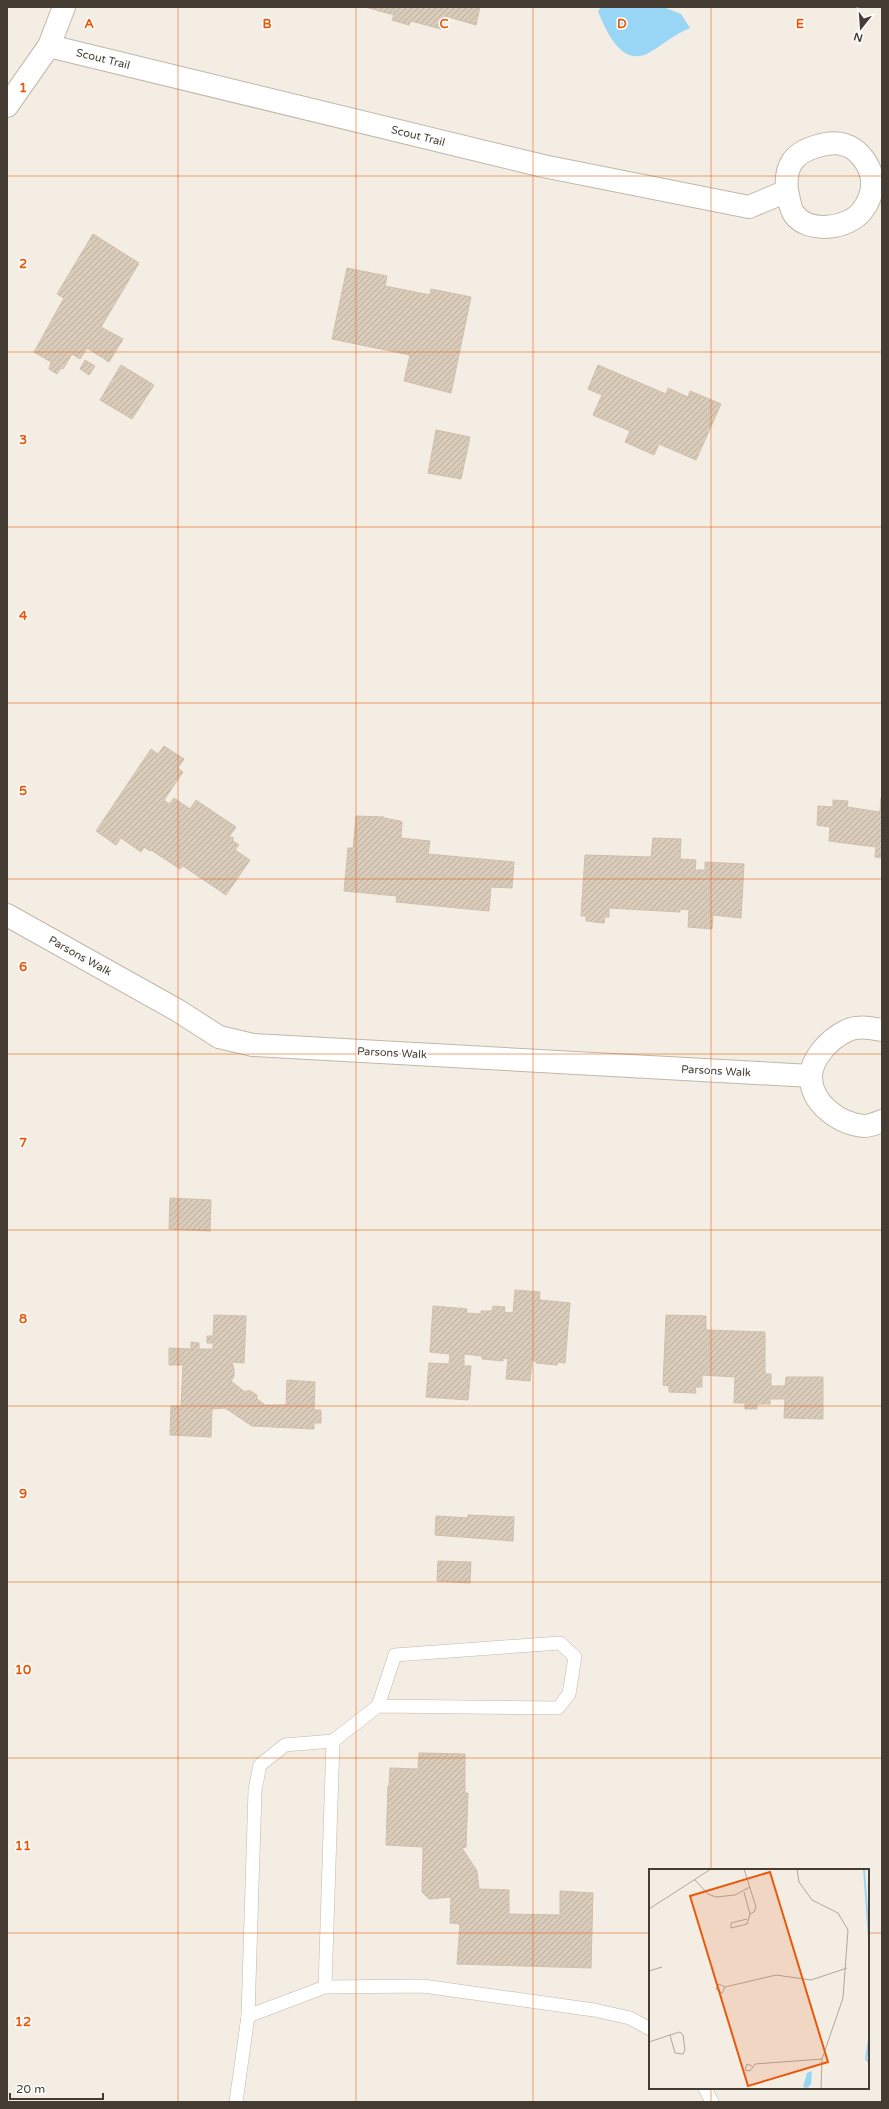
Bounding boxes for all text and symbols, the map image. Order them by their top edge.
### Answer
north arrow [841,8,881,48]
text: A [84,16,94,32]
text: B [262,16,272,32]
text: C [439,16,449,32]
text: D [617,16,627,32]
text: E [796,16,804,32]
text: N [852,30,864,45]
street label: Scout Trail [75,46,131,72]
text: 1 [19,80,27,96]
street label: Scout Trail [390,123,446,149]
text: 2 [19,256,27,272]
text: 3 [19,432,27,448]
text: 4 [19,608,28,624]
text: 5 [19,783,27,799]
street label: Parsons Walk [46,933,114,979]
text: 6 [19,959,27,975]
street label: Parsons Walk [357,1045,427,1061]
street label: Parsons Walk [681,1063,751,1079]
text: 7 [19,1135,27,1151]
text: 8 [19,1311,27,1327]
text: 9 [19,1486,27,1502]
text: 10 [15,1662,31,1678]
text: 11 [15,1838,31,1854]
inset map [649,1869,869,2089]
text: 12 [15,2014,31,2030]
scale bar [10,2075,103,2101]
text: 20 m [16,2082,45,2096]

